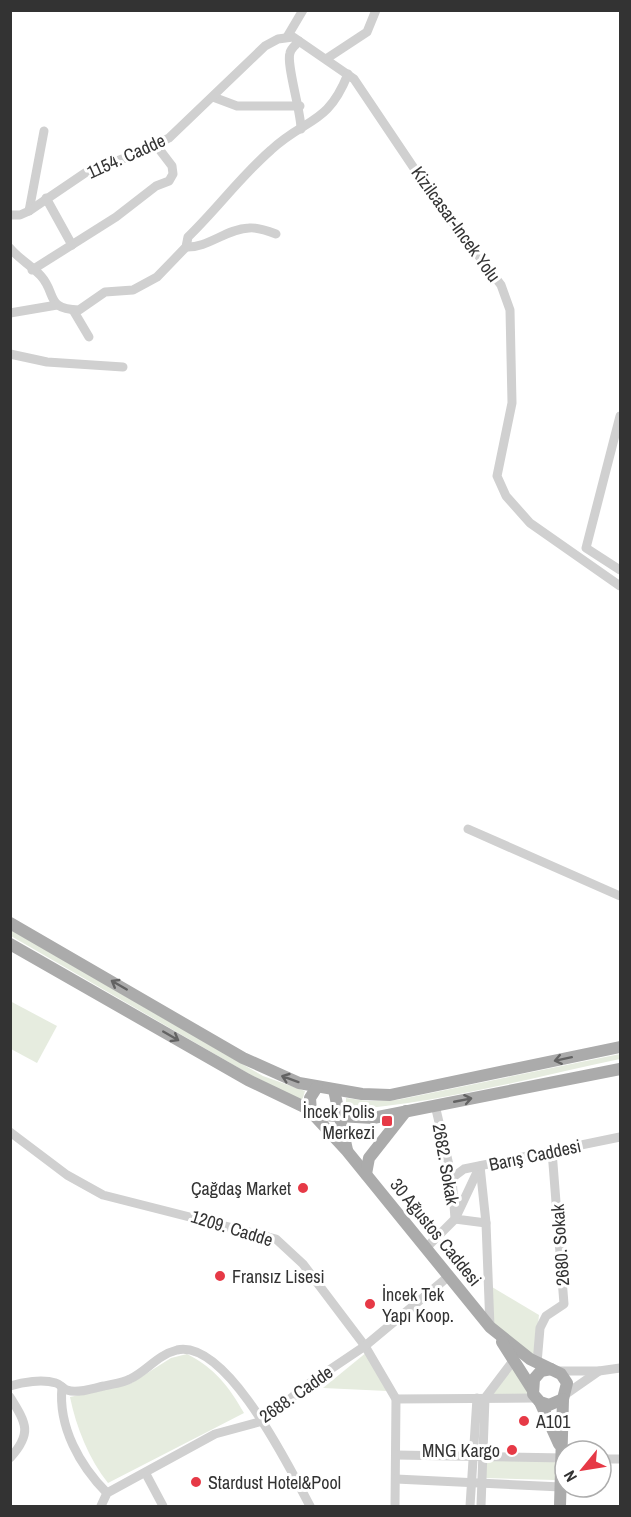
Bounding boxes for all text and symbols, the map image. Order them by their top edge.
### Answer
street label: 1154. Cadde [83,128,169,184]
street label: Kizilcasar-Incek Yolu [406,161,506,287]
one-way arrow [111,979,128,991]
one-way arrow [162,1030,179,1042]
one-way arrow [554,1053,573,1065]
one-way arrow [281,1073,300,1084]
one-way arrow [453,1094,472,1105]
place label: İncek Polis Merkezi [303,1099,375,1145]
marker: İncek Polis Merkezi [380,1114,394,1128]
street label: 2682. Sokak [427,1121,466,1207]
street label: Barış Caddesi [487,1133,583,1177]
street label: 30 Ağustos Caddesi [385,1173,487,1291]
place label: Çağdaş Market [191,1176,291,1201]
marker: Çağdaş Market [296,1181,310,1195]
street label: 2680. Sokak [545,1203,575,1287]
street label: 1209. Cadde [188,1204,276,1252]
place label: Fransız Lisesi [232,1264,325,1289]
marker: Fransız Lisesi [213,1269,227,1283]
place label: İncek Tek Yapı Koop. [382,1282,454,1328]
marker: İncek Tek Yapı Koop. [363,1297,377,1311]
street label: 2688. Cadde [254,1360,338,1428]
place label: A101 [535,1409,571,1434]
marker: A101 [517,1414,531,1428]
place label: MNG Kargo [422,1438,500,1463]
north arrow [553,1439,613,1499]
marker: MNG Kargo [505,1443,519,1457]
text: N [558,1467,582,1486]
place label: Stardust Hotel&Pool [208,1470,341,1495]
marker: Stardust Hotel&Pool [189,1475,203,1489]

